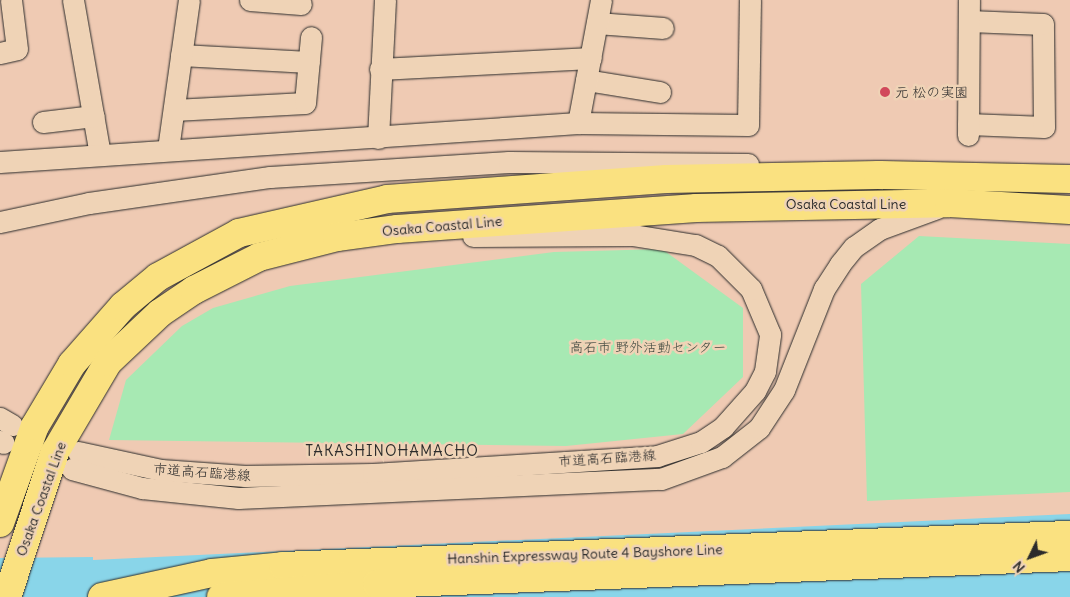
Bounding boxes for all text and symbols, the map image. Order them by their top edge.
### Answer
place label: 元 松の実園 [895,84,968,100]
marker: 元 松の実園 [879,86,891,98]
street label: Osaka Coastal Line [786,196,906,212]
street label: Osaka Coastal Line [381,212,503,240]
park label: 高石市 野外活動センター [569,339,727,355]
street label: Osaka Coastal Line [13,440,69,558]
district label: TAKASHINOHAMACHO [303,442,481,460]
street label: 市道高石臨港線 [558,446,656,470]
street label: 市道高石臨港線 [153,460,251,484]
north arrow [1005,532,1055,582]
street label: Hanshin Expressway Route 4 Bayshore Line [447,541,723,567]
text: N [1009,557,1029,577]

